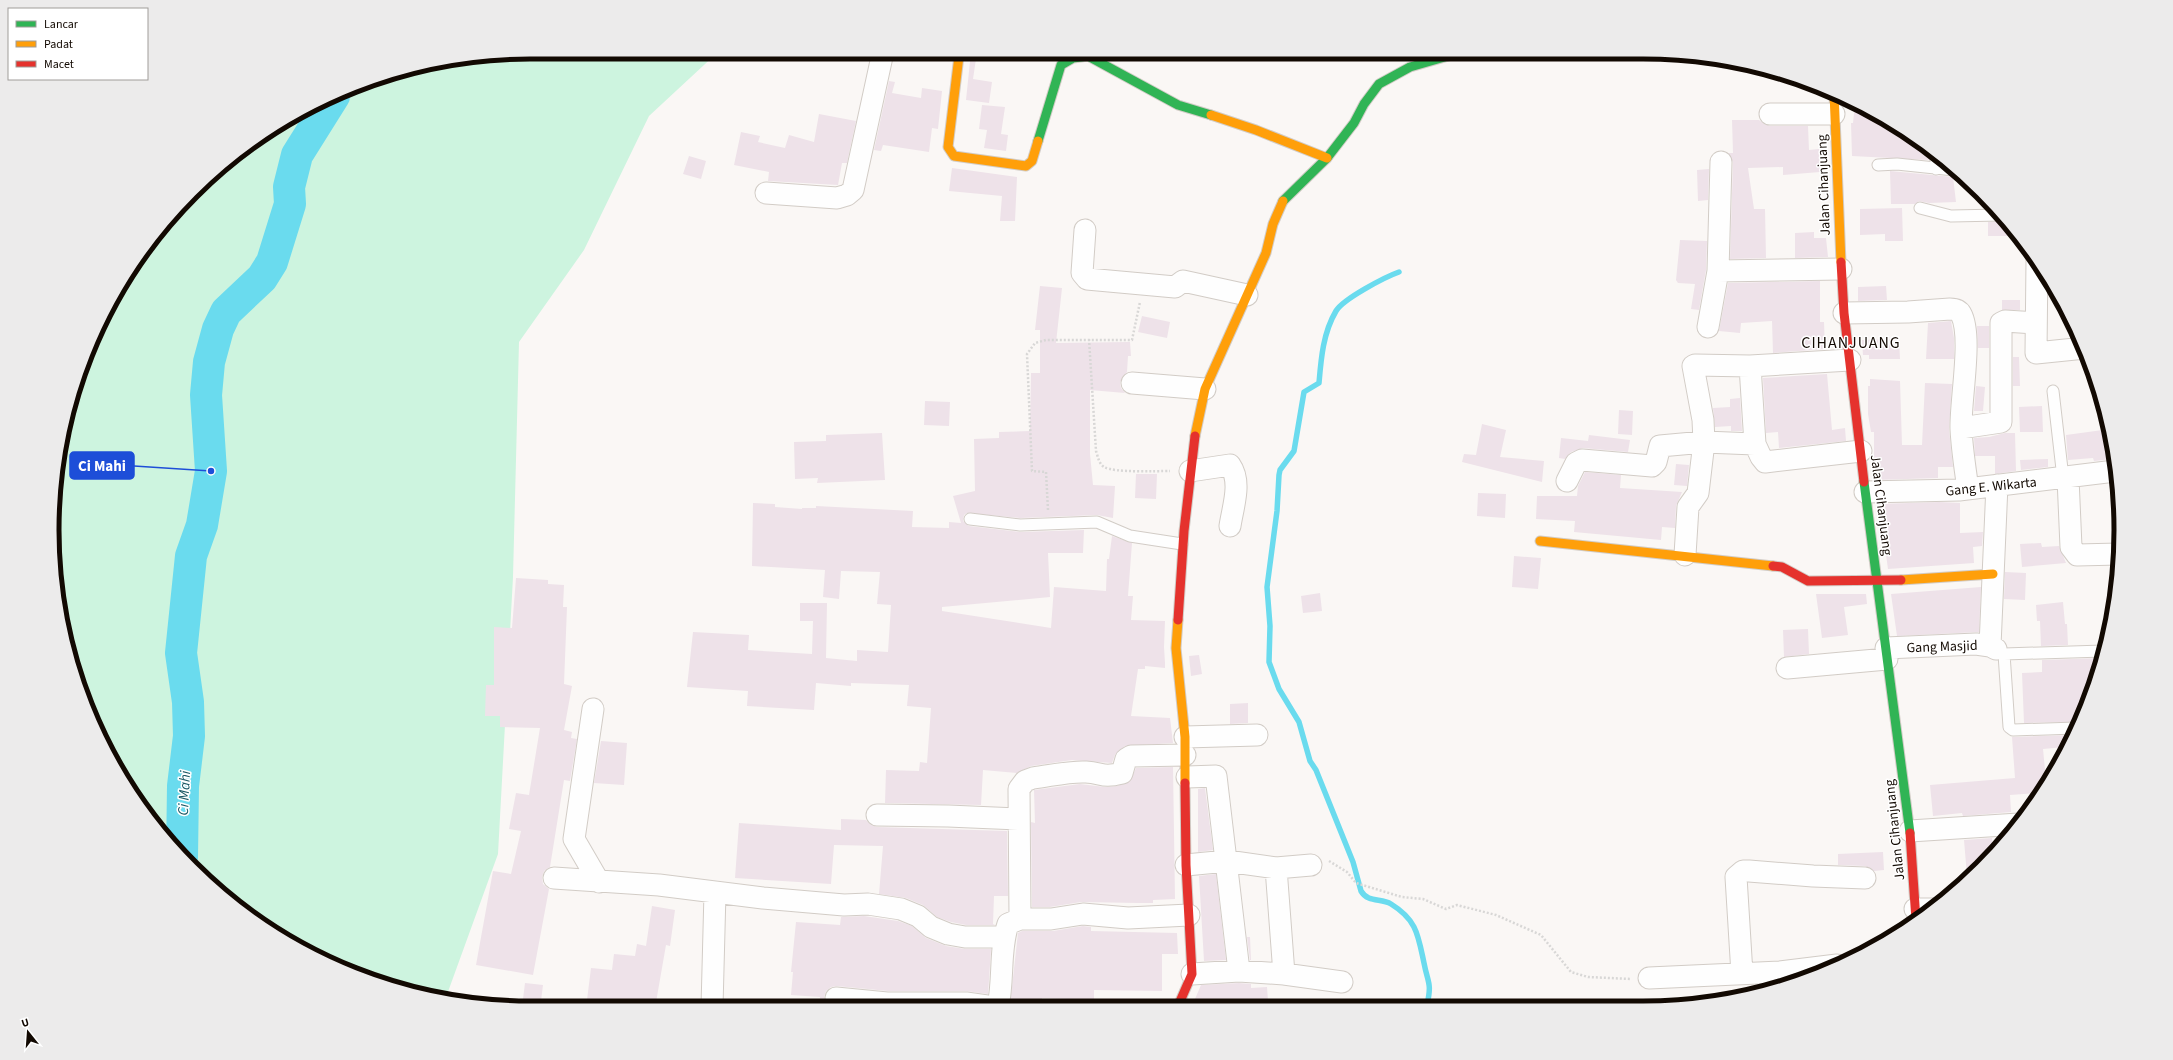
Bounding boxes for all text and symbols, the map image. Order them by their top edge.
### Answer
legend [8,8,148,80]
text: Lancar [44,16,79,33]
text: Padat [44,36,73,53]
text: Macet [44,56,74,73]
street label: Jalan Cihanjuang [1812,134,1836,236]
district label: CIHANJUANG [1801,332,1901,354]
callout: Ci Mahi [70,452,134,479]
street label: Jalan Cihanjuang [1865,454,1897,557]
text: Ci Mahi [78,456,126,477]
street label: Gang E. Wikarta [1945,472,2038,502]
street label: Gang Masjid [1906,636,1978,658]
water label: Ci Mahi [173,770,196,816]
street label: Jalan Cihanjuang [1880,778,1910,881]
north arrow [8,1012,48,1052]
text: U [20,1015,31,1031]

